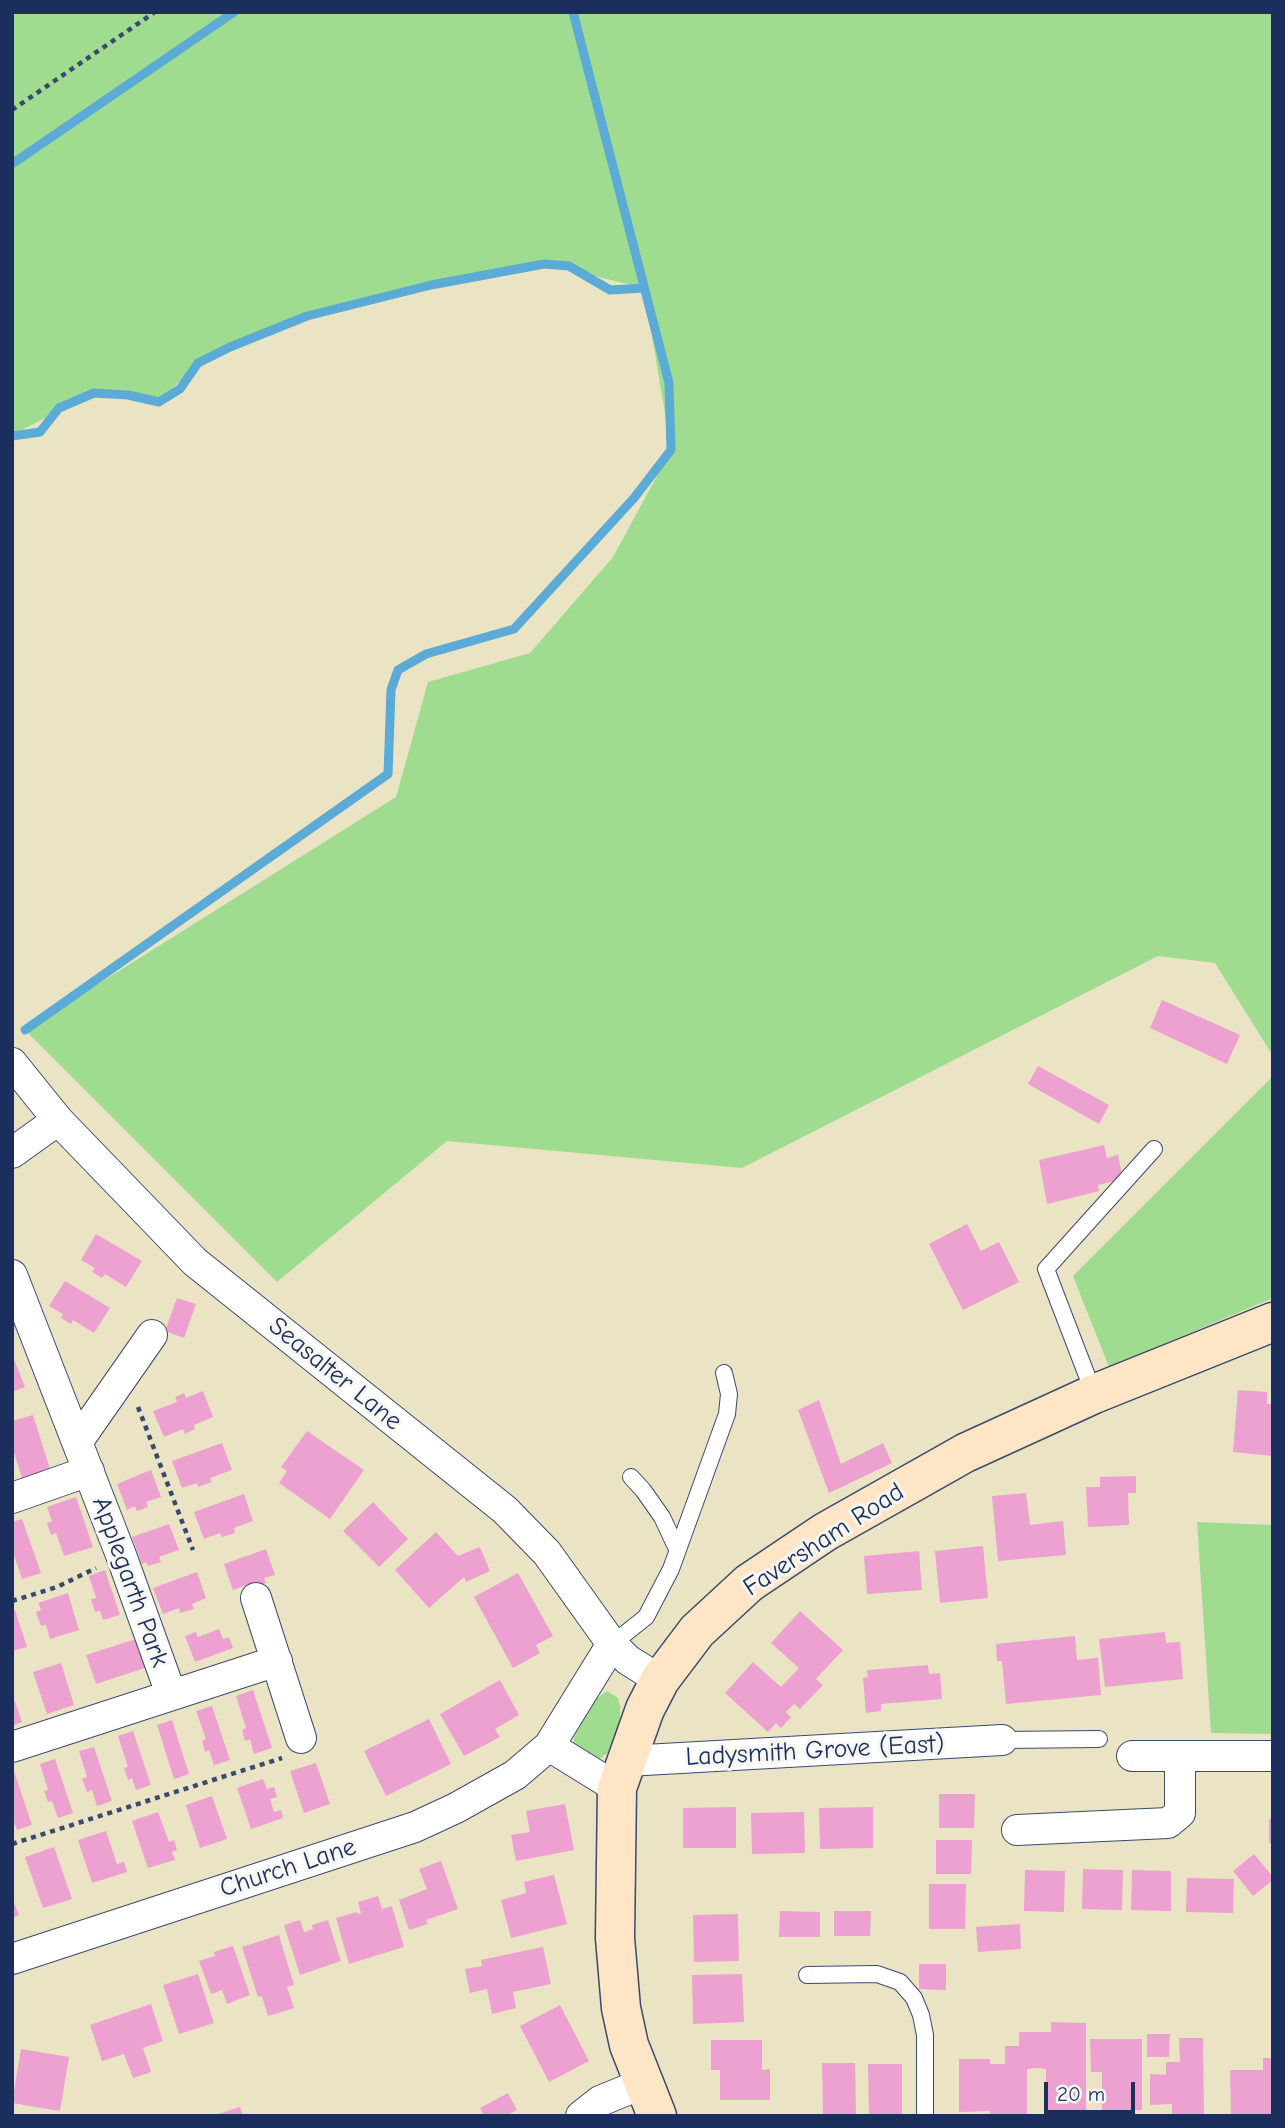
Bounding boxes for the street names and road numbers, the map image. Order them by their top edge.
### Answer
street label: Seasalter Lane [262,1311,408,1437]
street label: Faversham Road [738,1477,910,1603]
street label: Applegarth Park [85,1493,175,1671]
street label: Ladysmith Grove (East) [685,1729,945,1773]
street label: Church Lane [216,1831,360,1905]

